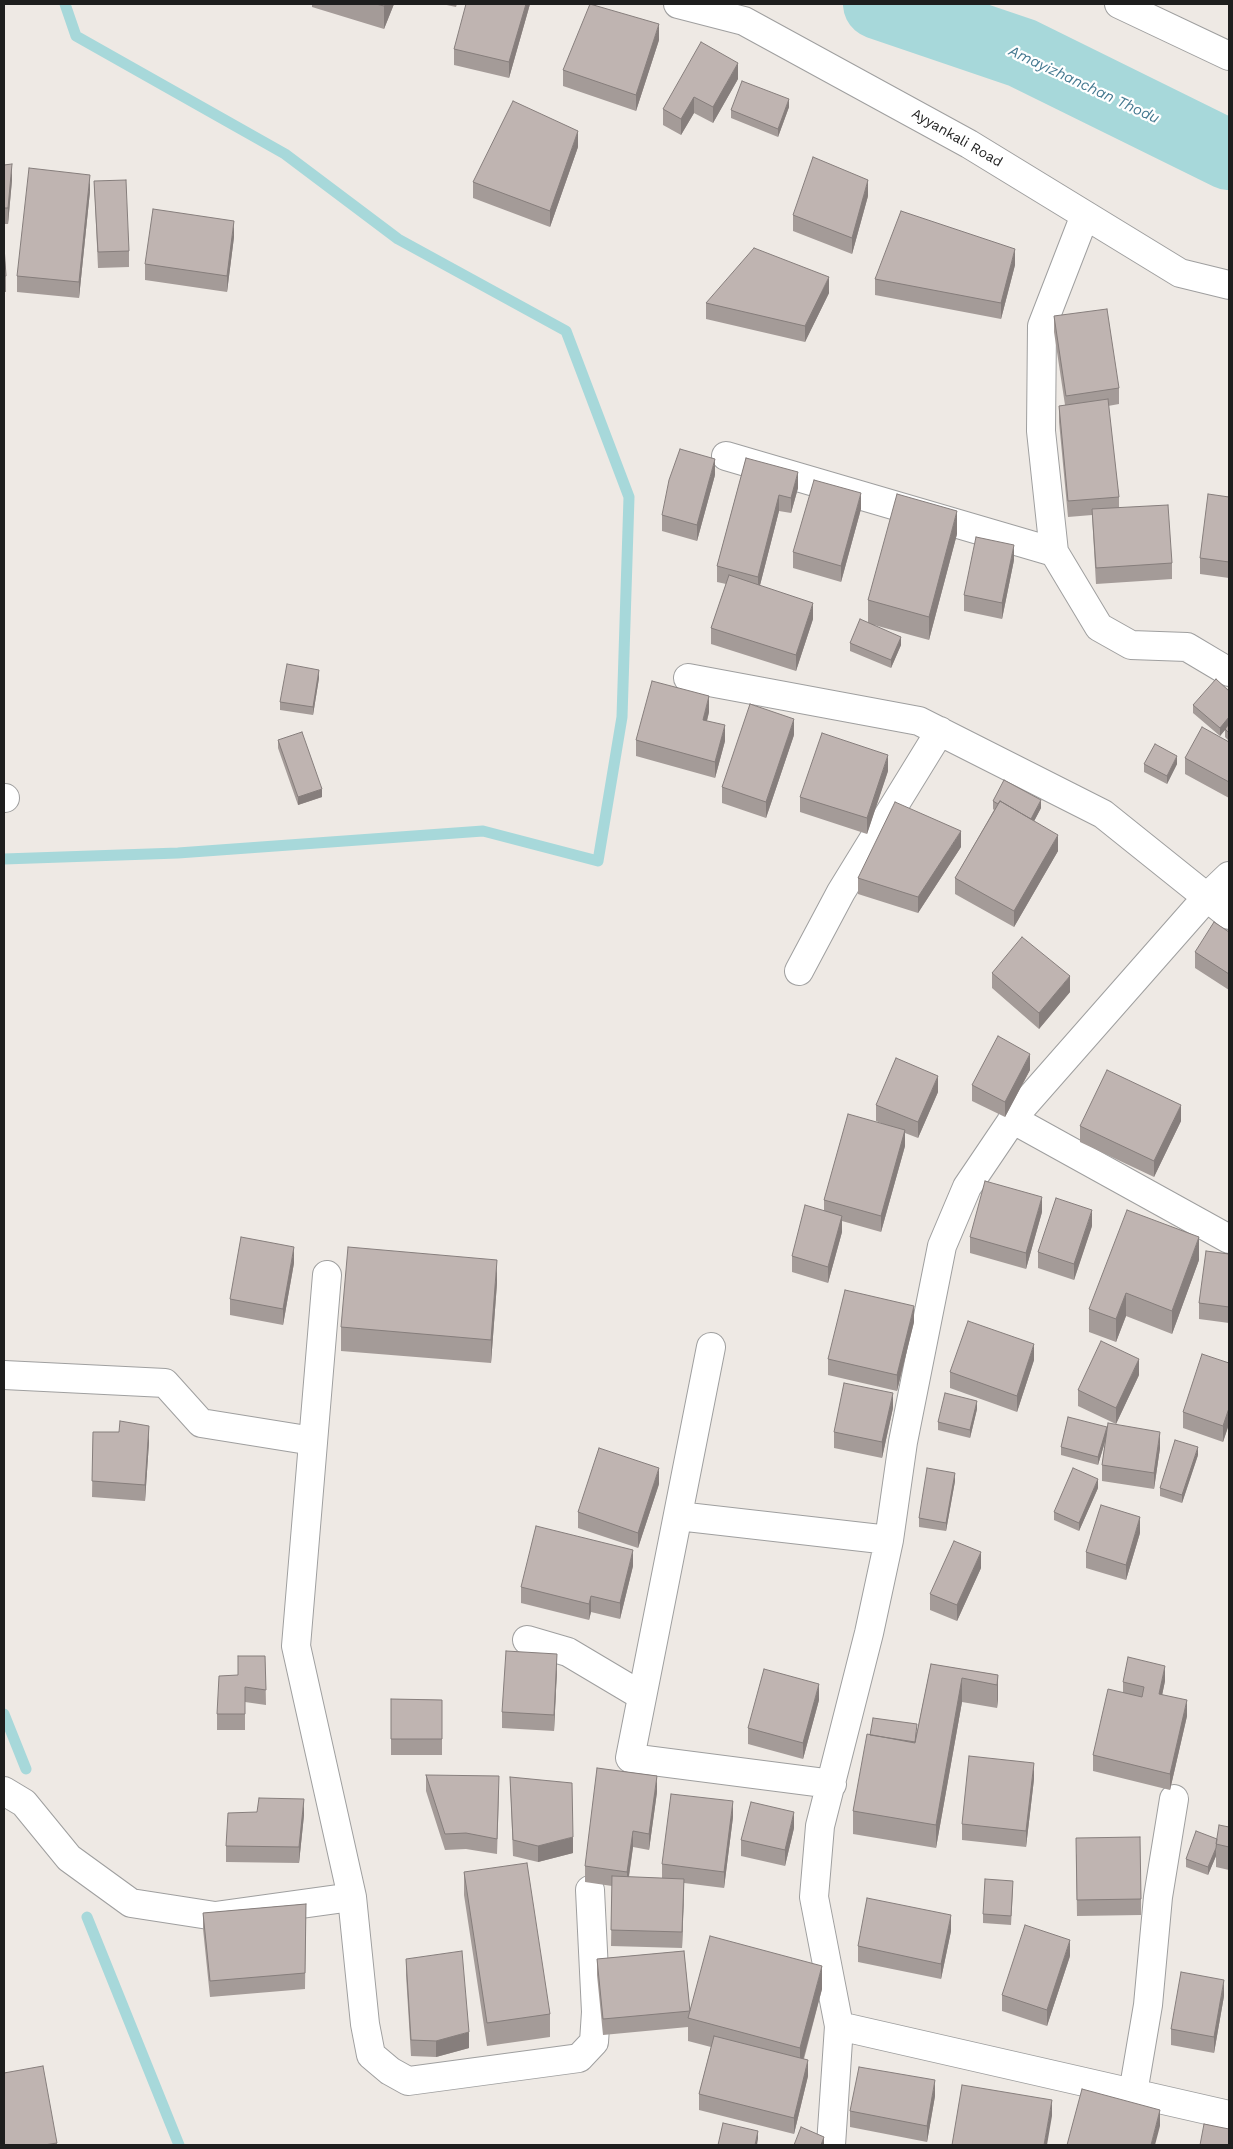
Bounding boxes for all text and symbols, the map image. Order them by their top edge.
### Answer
water label: Amayizhanchan Thodu [1006,42,1162,128]
street label: Ayyankali Road [909,105,1005,171]

